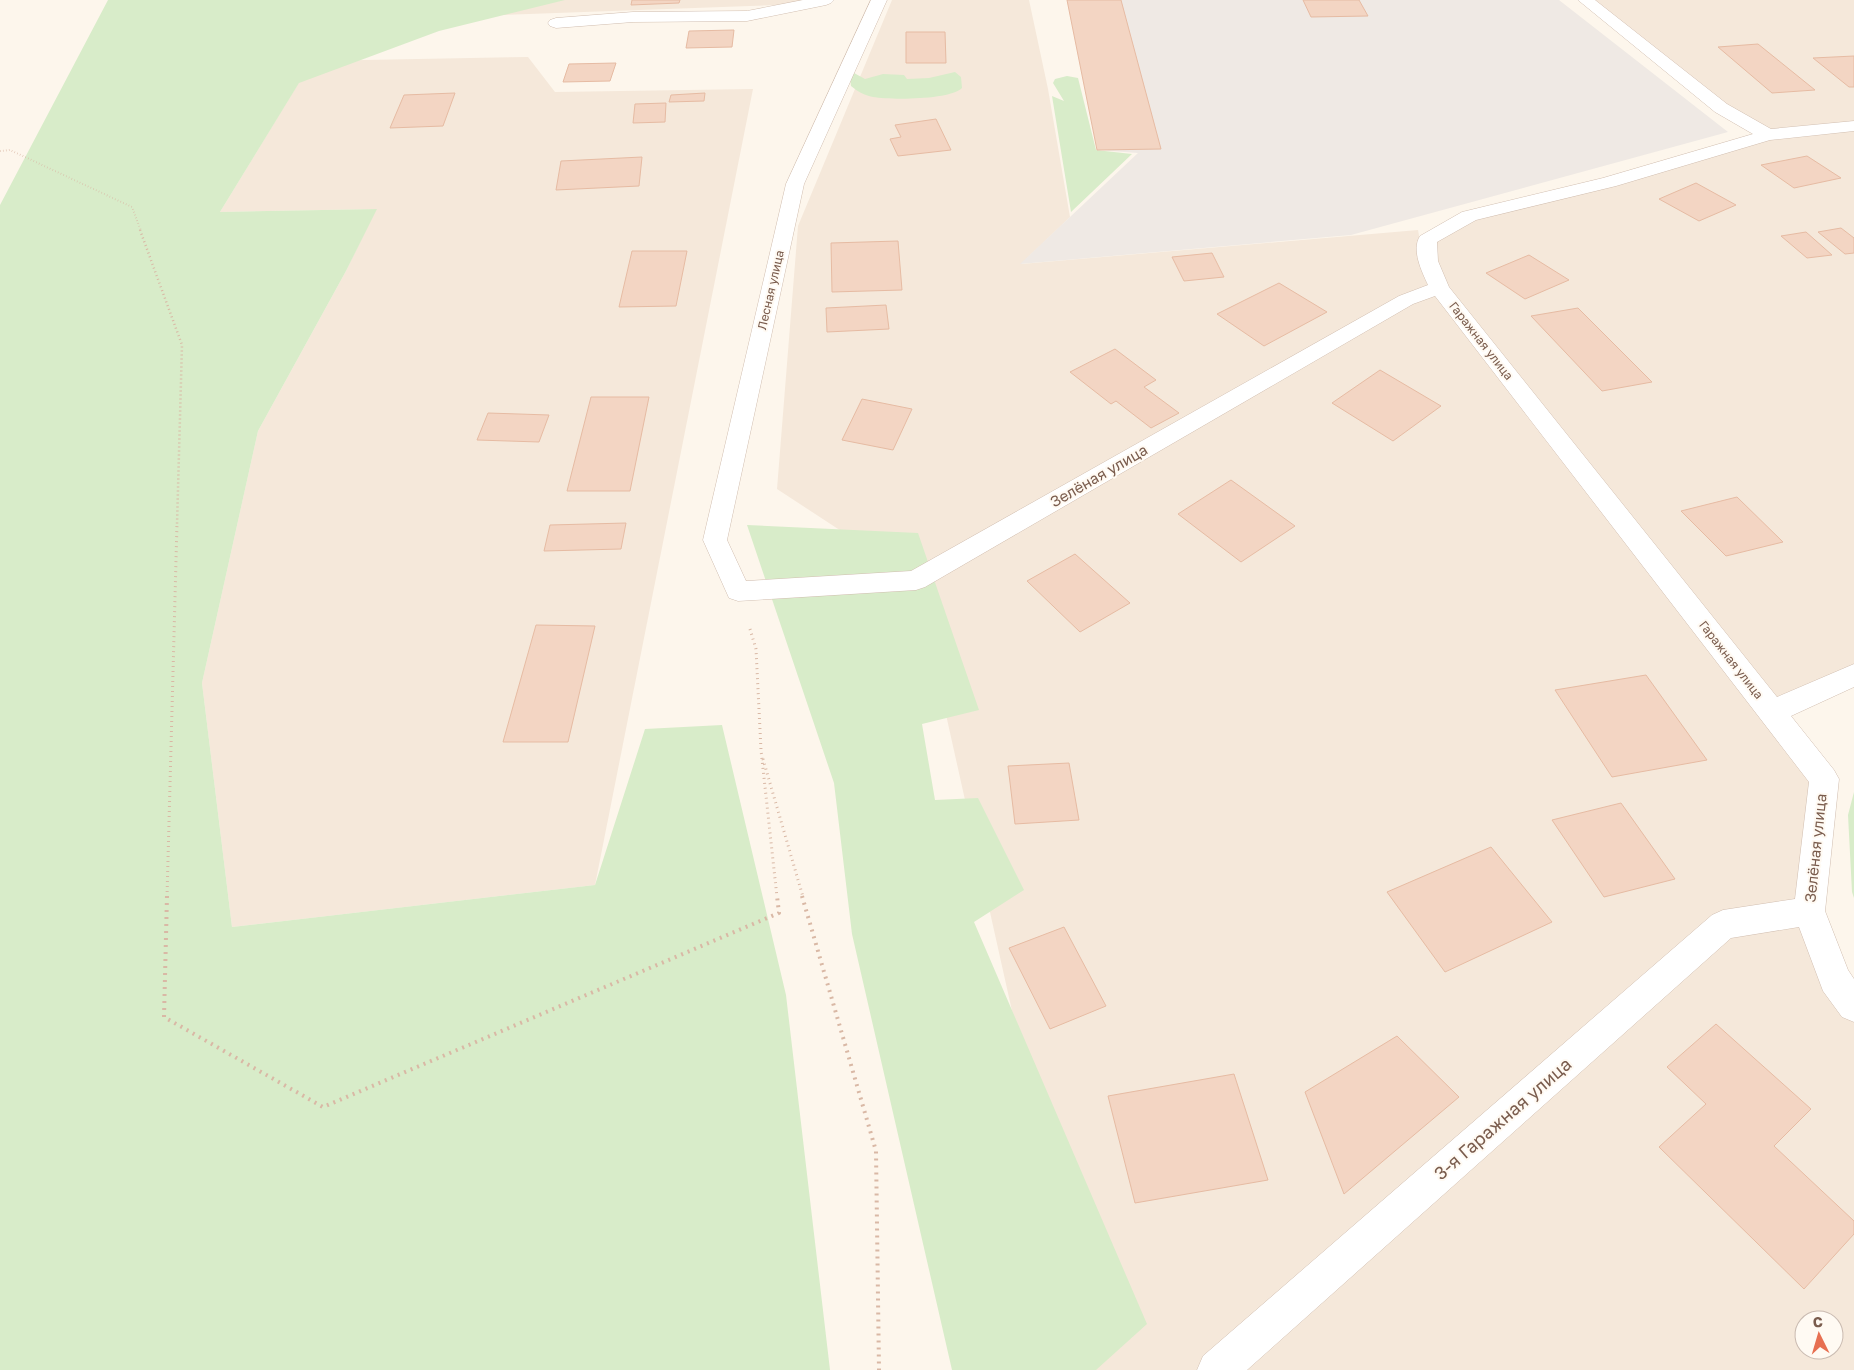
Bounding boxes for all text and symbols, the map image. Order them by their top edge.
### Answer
street label: Лесная улица [754,249,787,331]
street label: Гаражная улица [1446,299,1517,383]
street label: Зелёная улица [1047,440,1150,510]
street label: Гаражная улица [1696,618,1767,702]
street label: Зелёная улица [1800,792,1830,903]
street label: 3-я Гаражная улица [1429,1053,1576,1184]
north arrow [1794,1310,1844,1360]
text: С [1812,1313,1824,1330]

